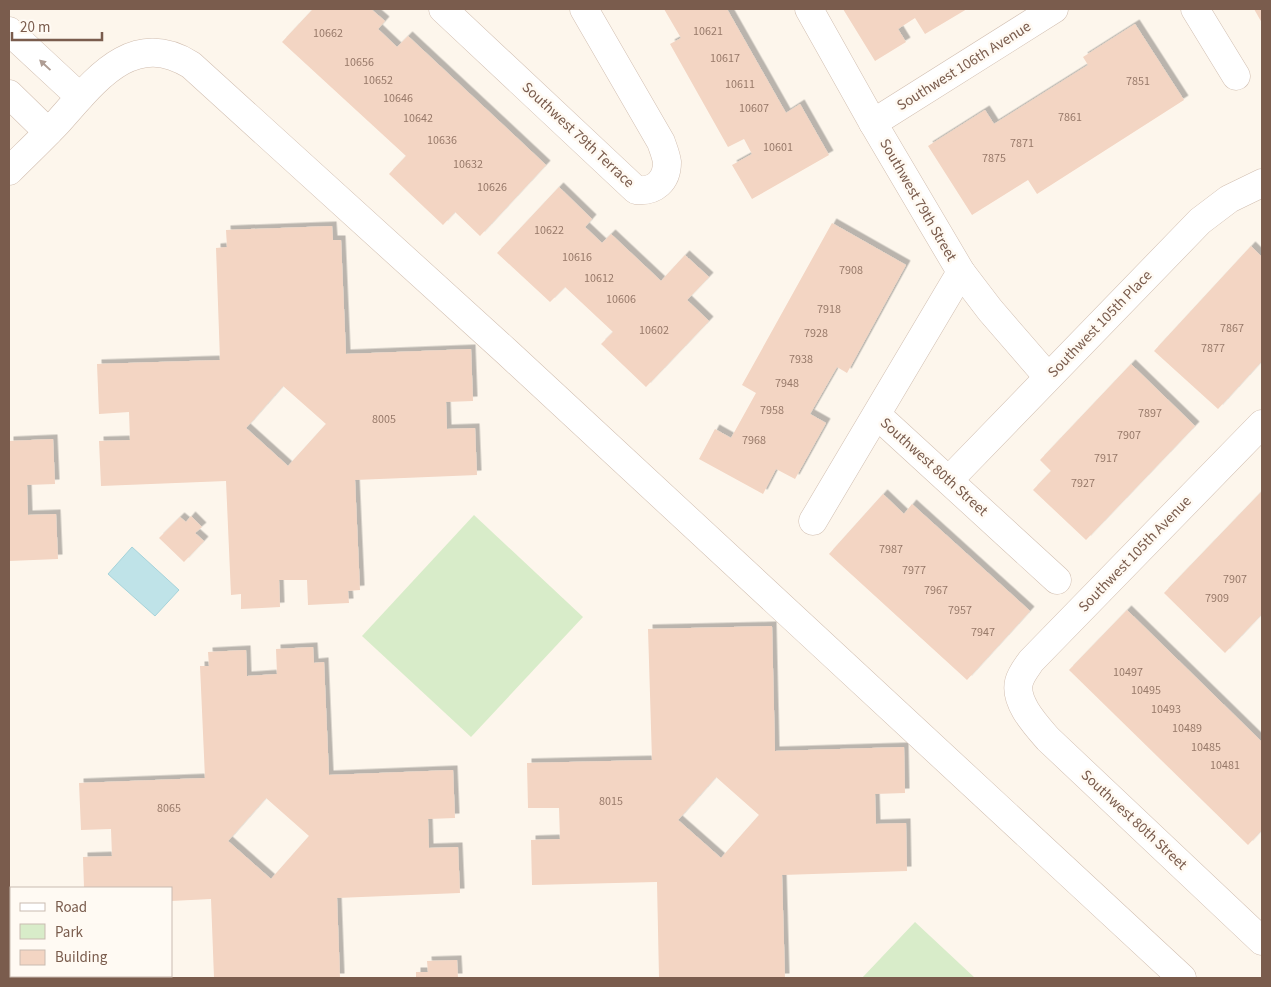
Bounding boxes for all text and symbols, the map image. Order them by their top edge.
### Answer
scale bar [12,10,102,42]
street label: Southwest 106th Avenue [893,16,1035,116]
text: 20 m [20,17,50,38]
house number: 10621 [693,23,723,40]
house number: 10662 [313,25,343,42]
house number: 10617 [710,50,740,67]
house number: 10656 [344,54,374,71]
one-way arrow [40,59,52,71]
house number: 10652 [363,72,393,89]
house number: 7851 [1126,73,1150,90]
house number: 10611 [725,76,755,93]
street label: Southwest 79th Terrace [517,77,639,193]
house number: 10646 [383,90,413,107]
house number: 10607 [739,100,769,117]
house number: 7861 [1058,109,1082,126]
house number: 10642 [403,110,433,127]
house number: 10636 [427,132,457,149]
street label: Southwest 79th Street [874,135,962,265]
house number: 7871 [1010,135,1034,152]
house number: 10601 [763,139,793,156]
house number: 7875 [982,150,1006,167]
house number: 10632 [453,156,483,173]
house number: 10626 [477,179,507,196]
house number: 10622 [534,222,564,239]
house number: 10616 [562,249,592,266]
house number: 7908 [839,262,863,279]
street label: Southwest 105th Place [1043,266,1157,382]
house number: 10612 [584,270,614,287]
house number: 10606 [606,291,636,308]
house number: 7918 [817,301,841,318]
house number: 7867 [1220,320,1244,337]
house number: 10602 [639,322,669,339]
house number: 7928 [804,325,828,342]
house number: 7877 [1201,340,1225,357]
house number: 7938 [789,351,813,368]
house number: 7948 [775,375,799,392]
house number: 7958 [760,402,784,419]
house number: 7897 [1138,405,1162,422]
house number: 8005 [372,411,396,428]
street label: Southwest 80th Street [876,413,992,521]
house number: 7907 [1117,427,1141,444]
house number: 7968 [742,432,766,449]
house number: 7917 [1094,450,1118,467]
house number: 7927 [1071,475,1095,492]
street label: Southwest 105th Avenue [1074,491,1196,617]
house number: 7987 [879,541,903,558]
house number: 7977 [902,562,926,579]
house number: 7907 [1223,571,1247,588]
house number: 7967 [924,582,948,599]
house number: 7909 [1205,590,1229,607]
house number: 7957 [948,602,972,619]
house number: 7947 [971,624,995,641]
house number: 10497 [1113,664,1143,681]
house number: 10495 [1131,682,1161,699]
house number: 10493 [1151,701,1181,718]
house number: 10489 [1172,720,1202,737]
house number: 10485 [1191,739,1221,756]
house number: 10481 [1210,757,1240,774]
street label: Southwest 80th Street [1076,765,1192,875]
house number: 8015 [599,793,623,810]
house number: 8065 [157,800,181,817]
legend [10,887,172,977]
text: Road [55,897,87,918]
text: Park [55,922,84,943]
text: Building [55,947,108,968]

